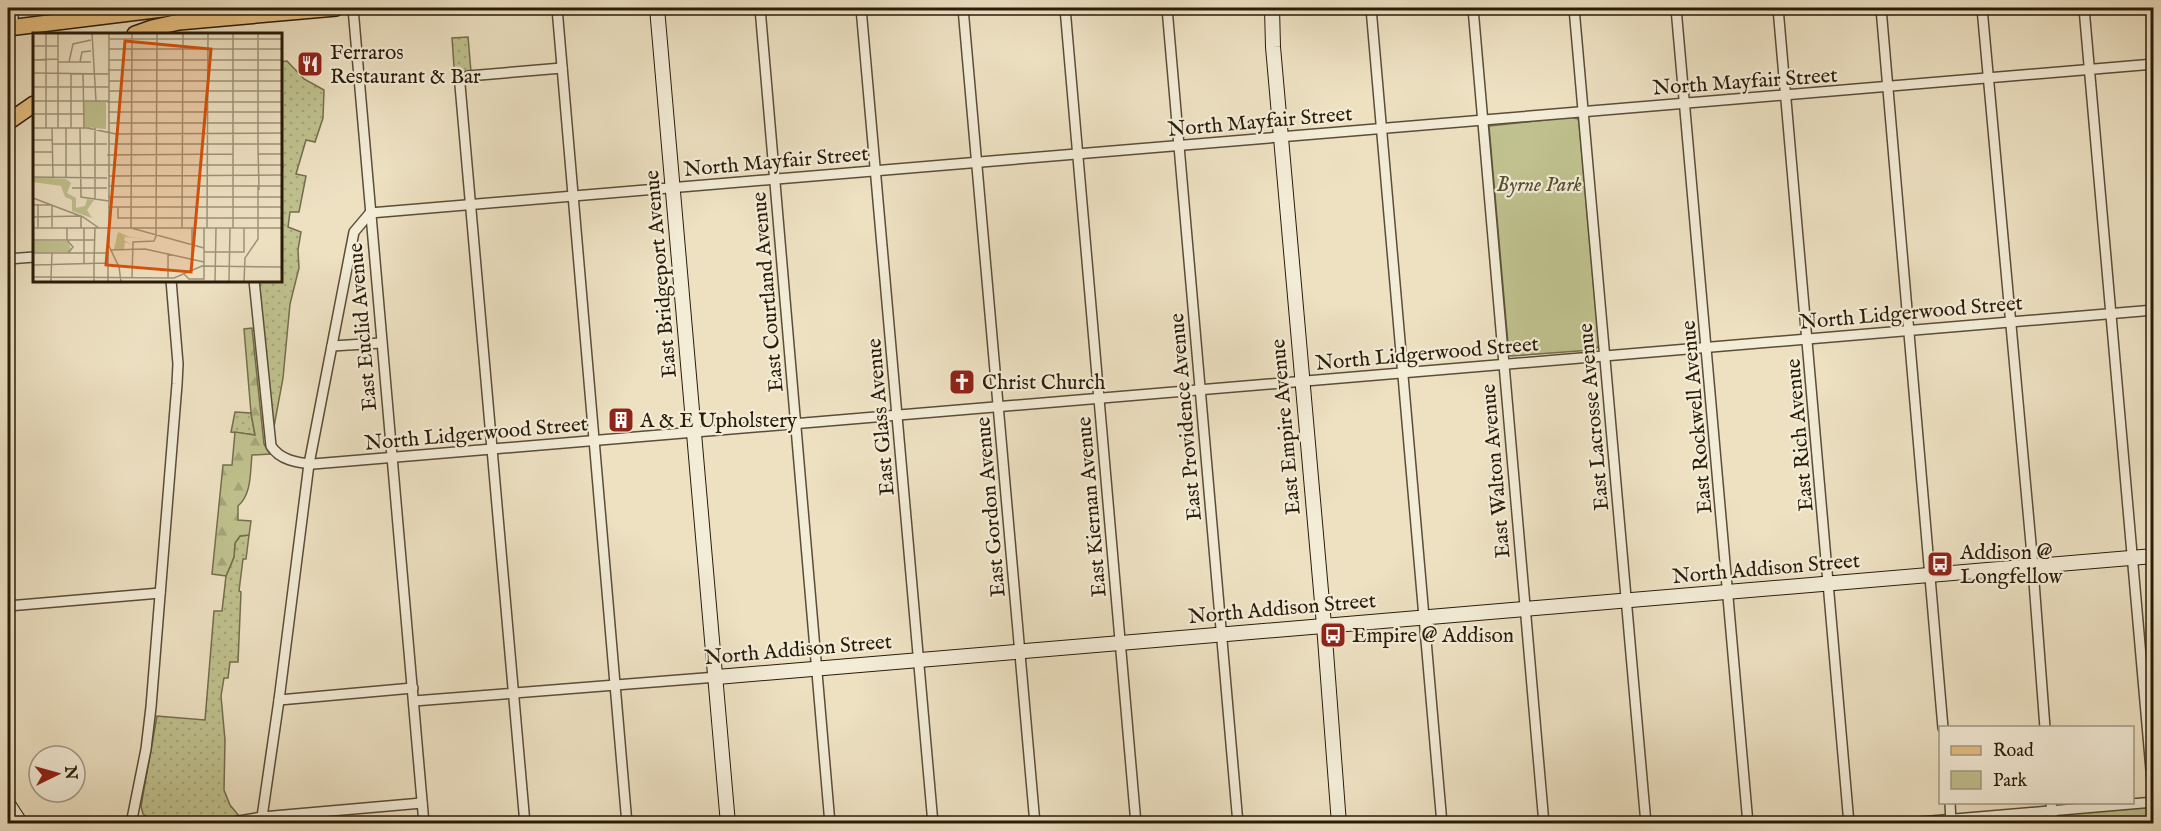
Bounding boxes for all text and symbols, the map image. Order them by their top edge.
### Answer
inset map [33,33,282,282]
place label: Ferraros Restaurant & Bar [330,40,481,91]
restaurant icon: Ferraros Restaurant & Bar [295,49,325,79]
street label: North Mayfair Street [1652,63,1838,102]
street label: North Mayfair Street [1167,101,1354,144]
street label: North Mayfair Street [683,141,870,184]
street label: East Bridgeport Avenue [639,168,684,379]
park label: Byrne Park [1496,172,1582,199]
street label: East Courtland Avenue [746,190,791,393]
street label: East Euclid Avenue [343,241,384,412]
street label: North Lidgerwood Street [1798,290,2024,337]
street label: East Providence Avenue [1164,312,1209,522]
street label: East Rockwell Avenue [1676,319,1719,515]
street label: East Lacrosse Avenue [1573,322,1616,512]
street label: North Lidgerwood Street [1314,331,1540,378]
street label: East Glass Avenue [861,337,902,497]
street label: East Empire Avenue [1265,337,1308,516]
street label: East Rich Avenue [1780,357,1821,512]
church icon: Christ Church [947,367,977,397]
place label: Christ Church [982,370,1106,397]
street label: East Walton Avenue [1475,382,1518,559]
building icon: A & E Upholstery [606,405,636,435]
place label: A & E Upholstery [639,408,798,435]
street label: North Lidgerwood Street [363,411,589,458]
street label: East Gordon Avenue [970,415,1013,598]
street label: East Kiernan Avenue [1071,415,1114,598]
place label: Addison @ Longfellow [1959,540,2064,591]
street label: North Addison Street [1671,548,1861,591]
bus stop icon: Addison @ Longfellow [1925,549,1955,579]
street label: North Addison Street [1187,588,1377,631]
bus stop icon: Empire @ Addison [1318,620,1348,650]
place label: Empire @ Addison [1352,623,1514,650]
street label: North Addison Street [703,629,893,672]
legend [1939,726,2134,804]
text: Road [1993,740,2034,763]
north arrow [27,744,87,804]
text: N [59,764,81,781]
text: Park [1993,770,2028,793]

